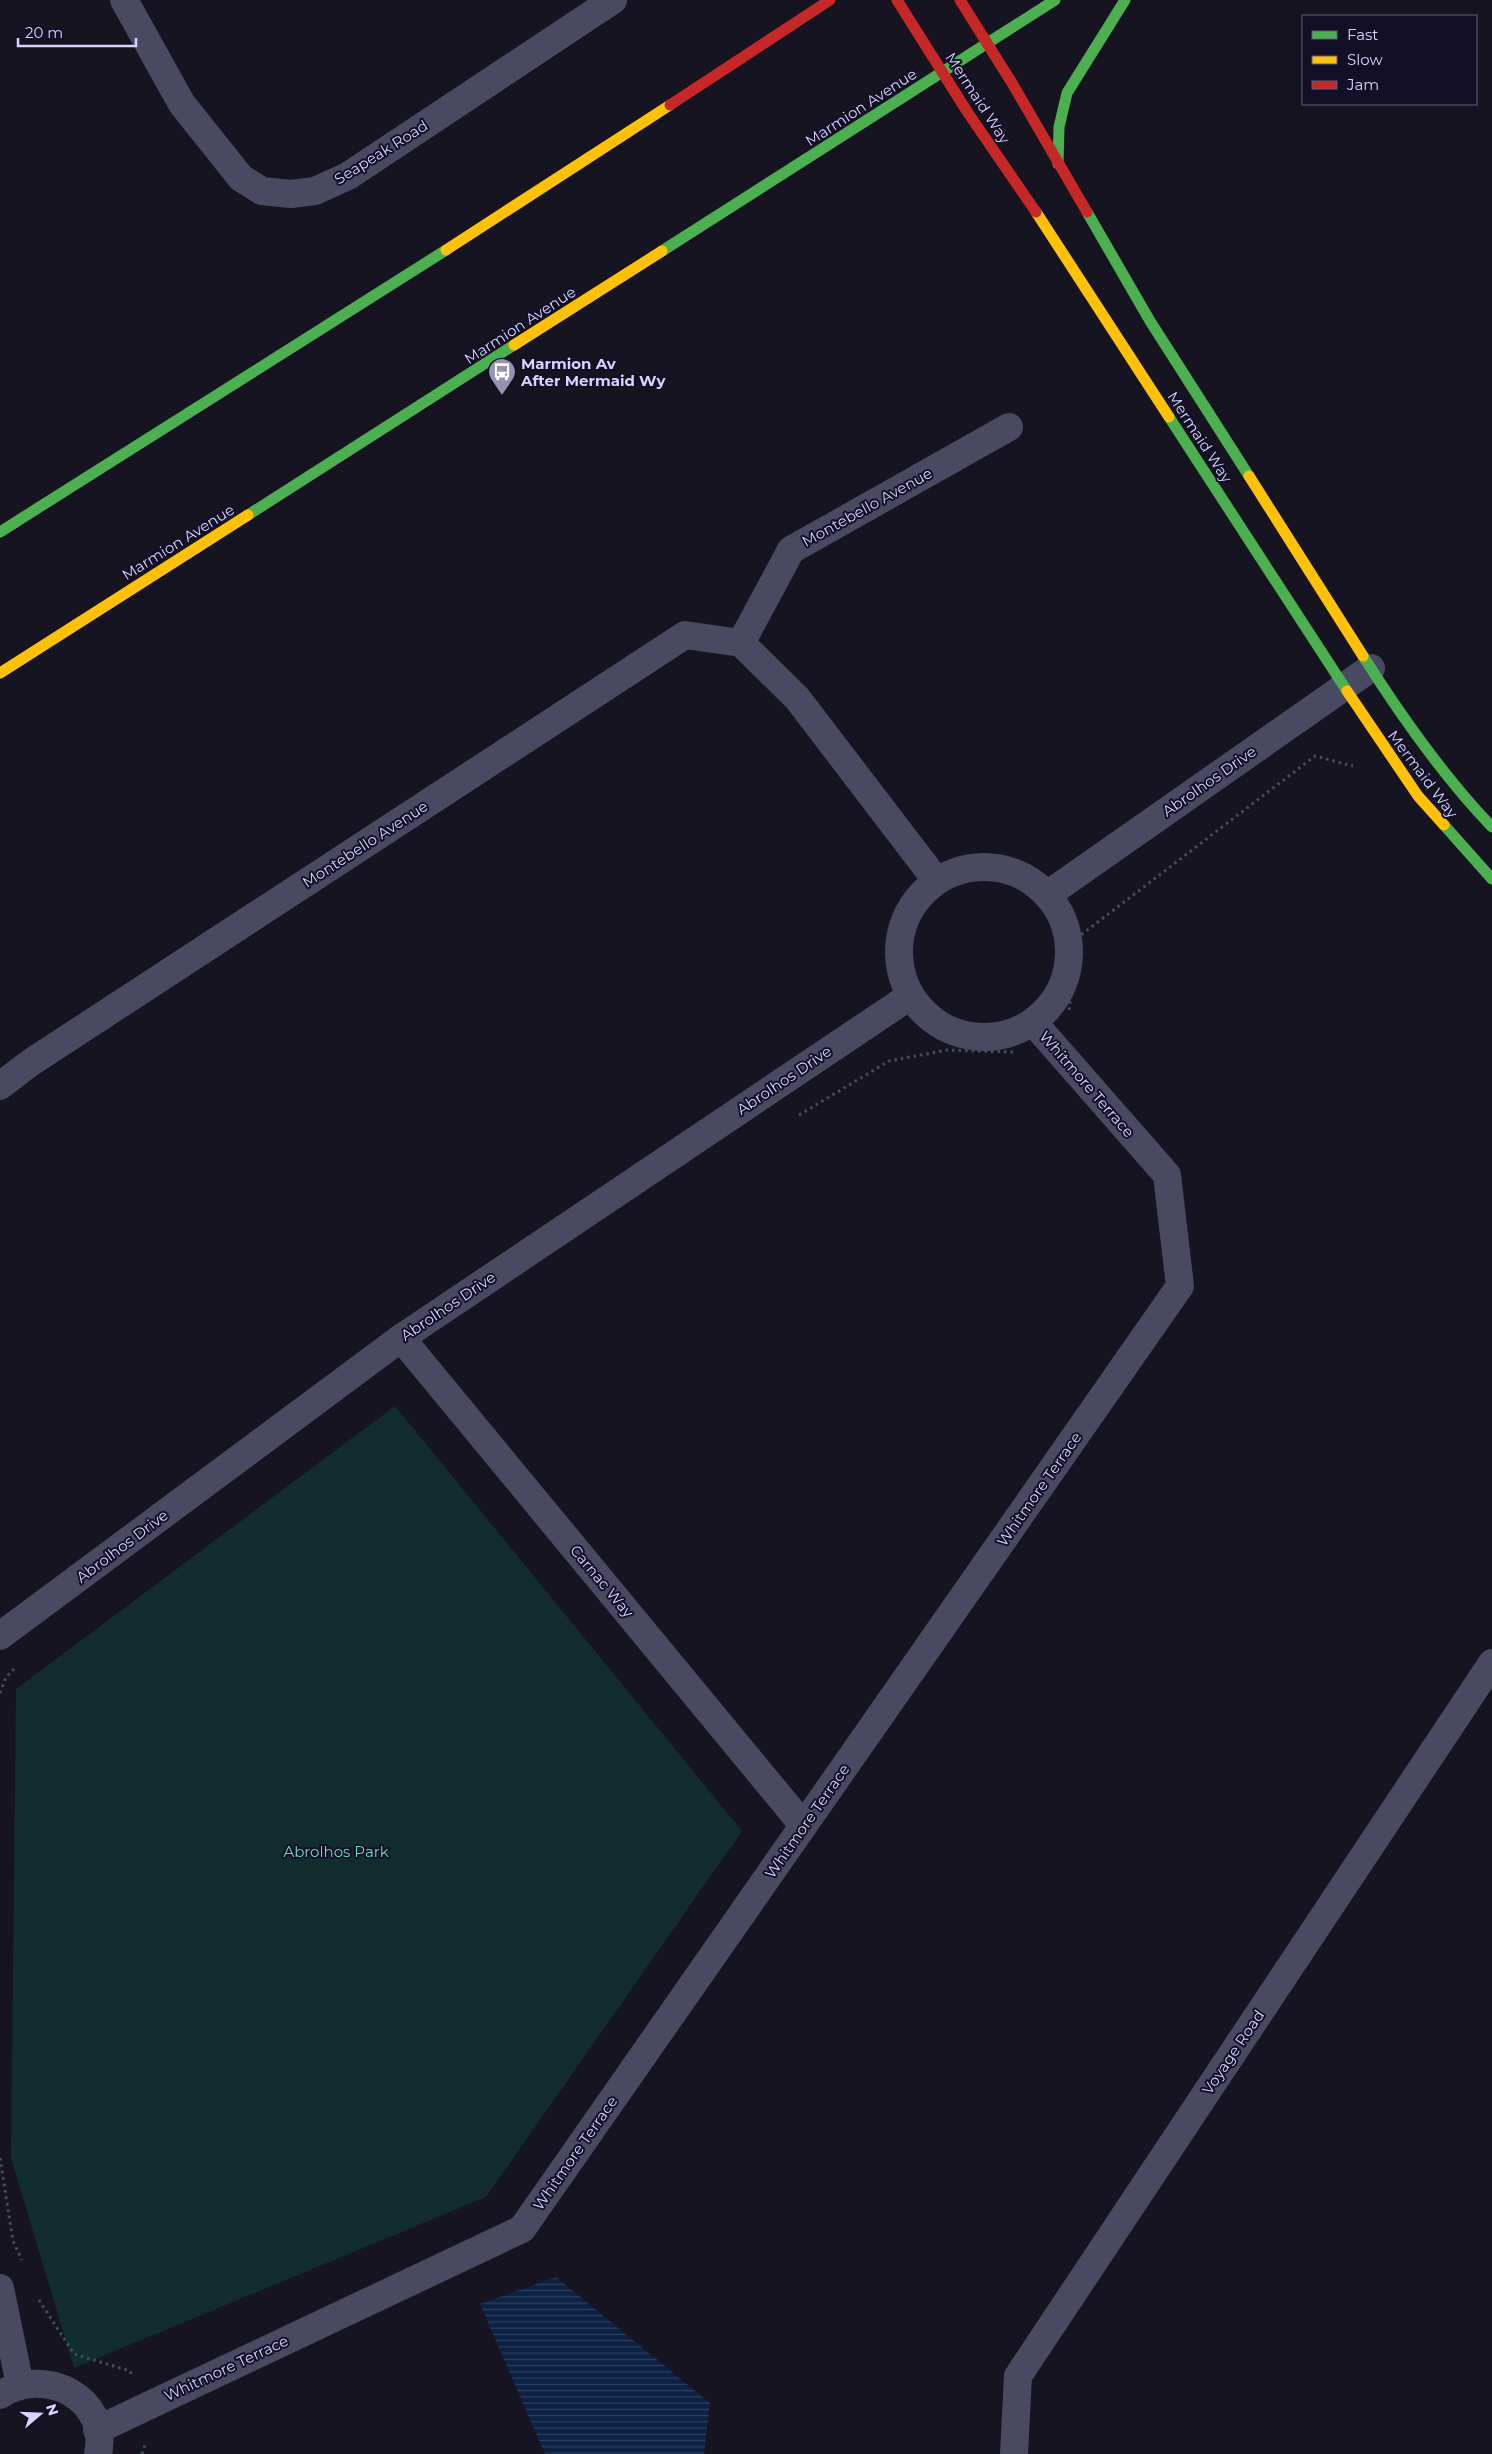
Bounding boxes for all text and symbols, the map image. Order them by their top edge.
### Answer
scale bar [18,15,135,47]
legend [1302,15,1477,105]
text: 20 m [25,23,63,42]
text: Fast [1347,25,1378,44]
street label: Mermaid Way [942,49,1015,148]
text: Slow [1347,50,1383,69]
street label: Marmion Avenue [802,64,920,150]
text: Jam [1346,75,1379,94]
street label: Seapeak Road [331,116,431,188]
street label: Marmion Avenue [461,282,579,368]
place label: Marmion Av After Mermaid Wy [520,354,667,390]
bus stop icon: Marmion Av After Mermaid Wy [487,357,517,396]
street label: Mermaid Way [1164,388,1237,487]
street label: Montebello Avenue [799,463,935,551]
street label: Marmion Avenue [118,500,238,584]
street label: Mermaid Way [1384,726,1463,822]
street label: Abrolhos Drive [1158,742,1260,820]
street label: Montebello Avenue [299,796,431,892]
street label: Whitmore Terrace [1036,1027,1138,1141]
street label: Abrolhos Drive [733,1041,835,1119]
street label: Abrolhos Drive [397,1267,499,1345]
street label: Whitmore Terrace [992,1428,1086,1550]
street label: Abrolhos Drive [72,1505,172,1587]
street label: Carnac Way [566,1541,638,1622]
street label: Whitmore Terrace [760,1760,854,1882]
park label: Abrolhos Park [283,1842,389,1861]
street label: Voyage Road [1198,2006,1268,2098]
street label: Whitmore Terrace [528,2092,622,2214]
street label: Whitmore Terrace [161,2331,291,2405]
north arrow [15,2389,65,2439]
text: N [42,2401,63,2418]

